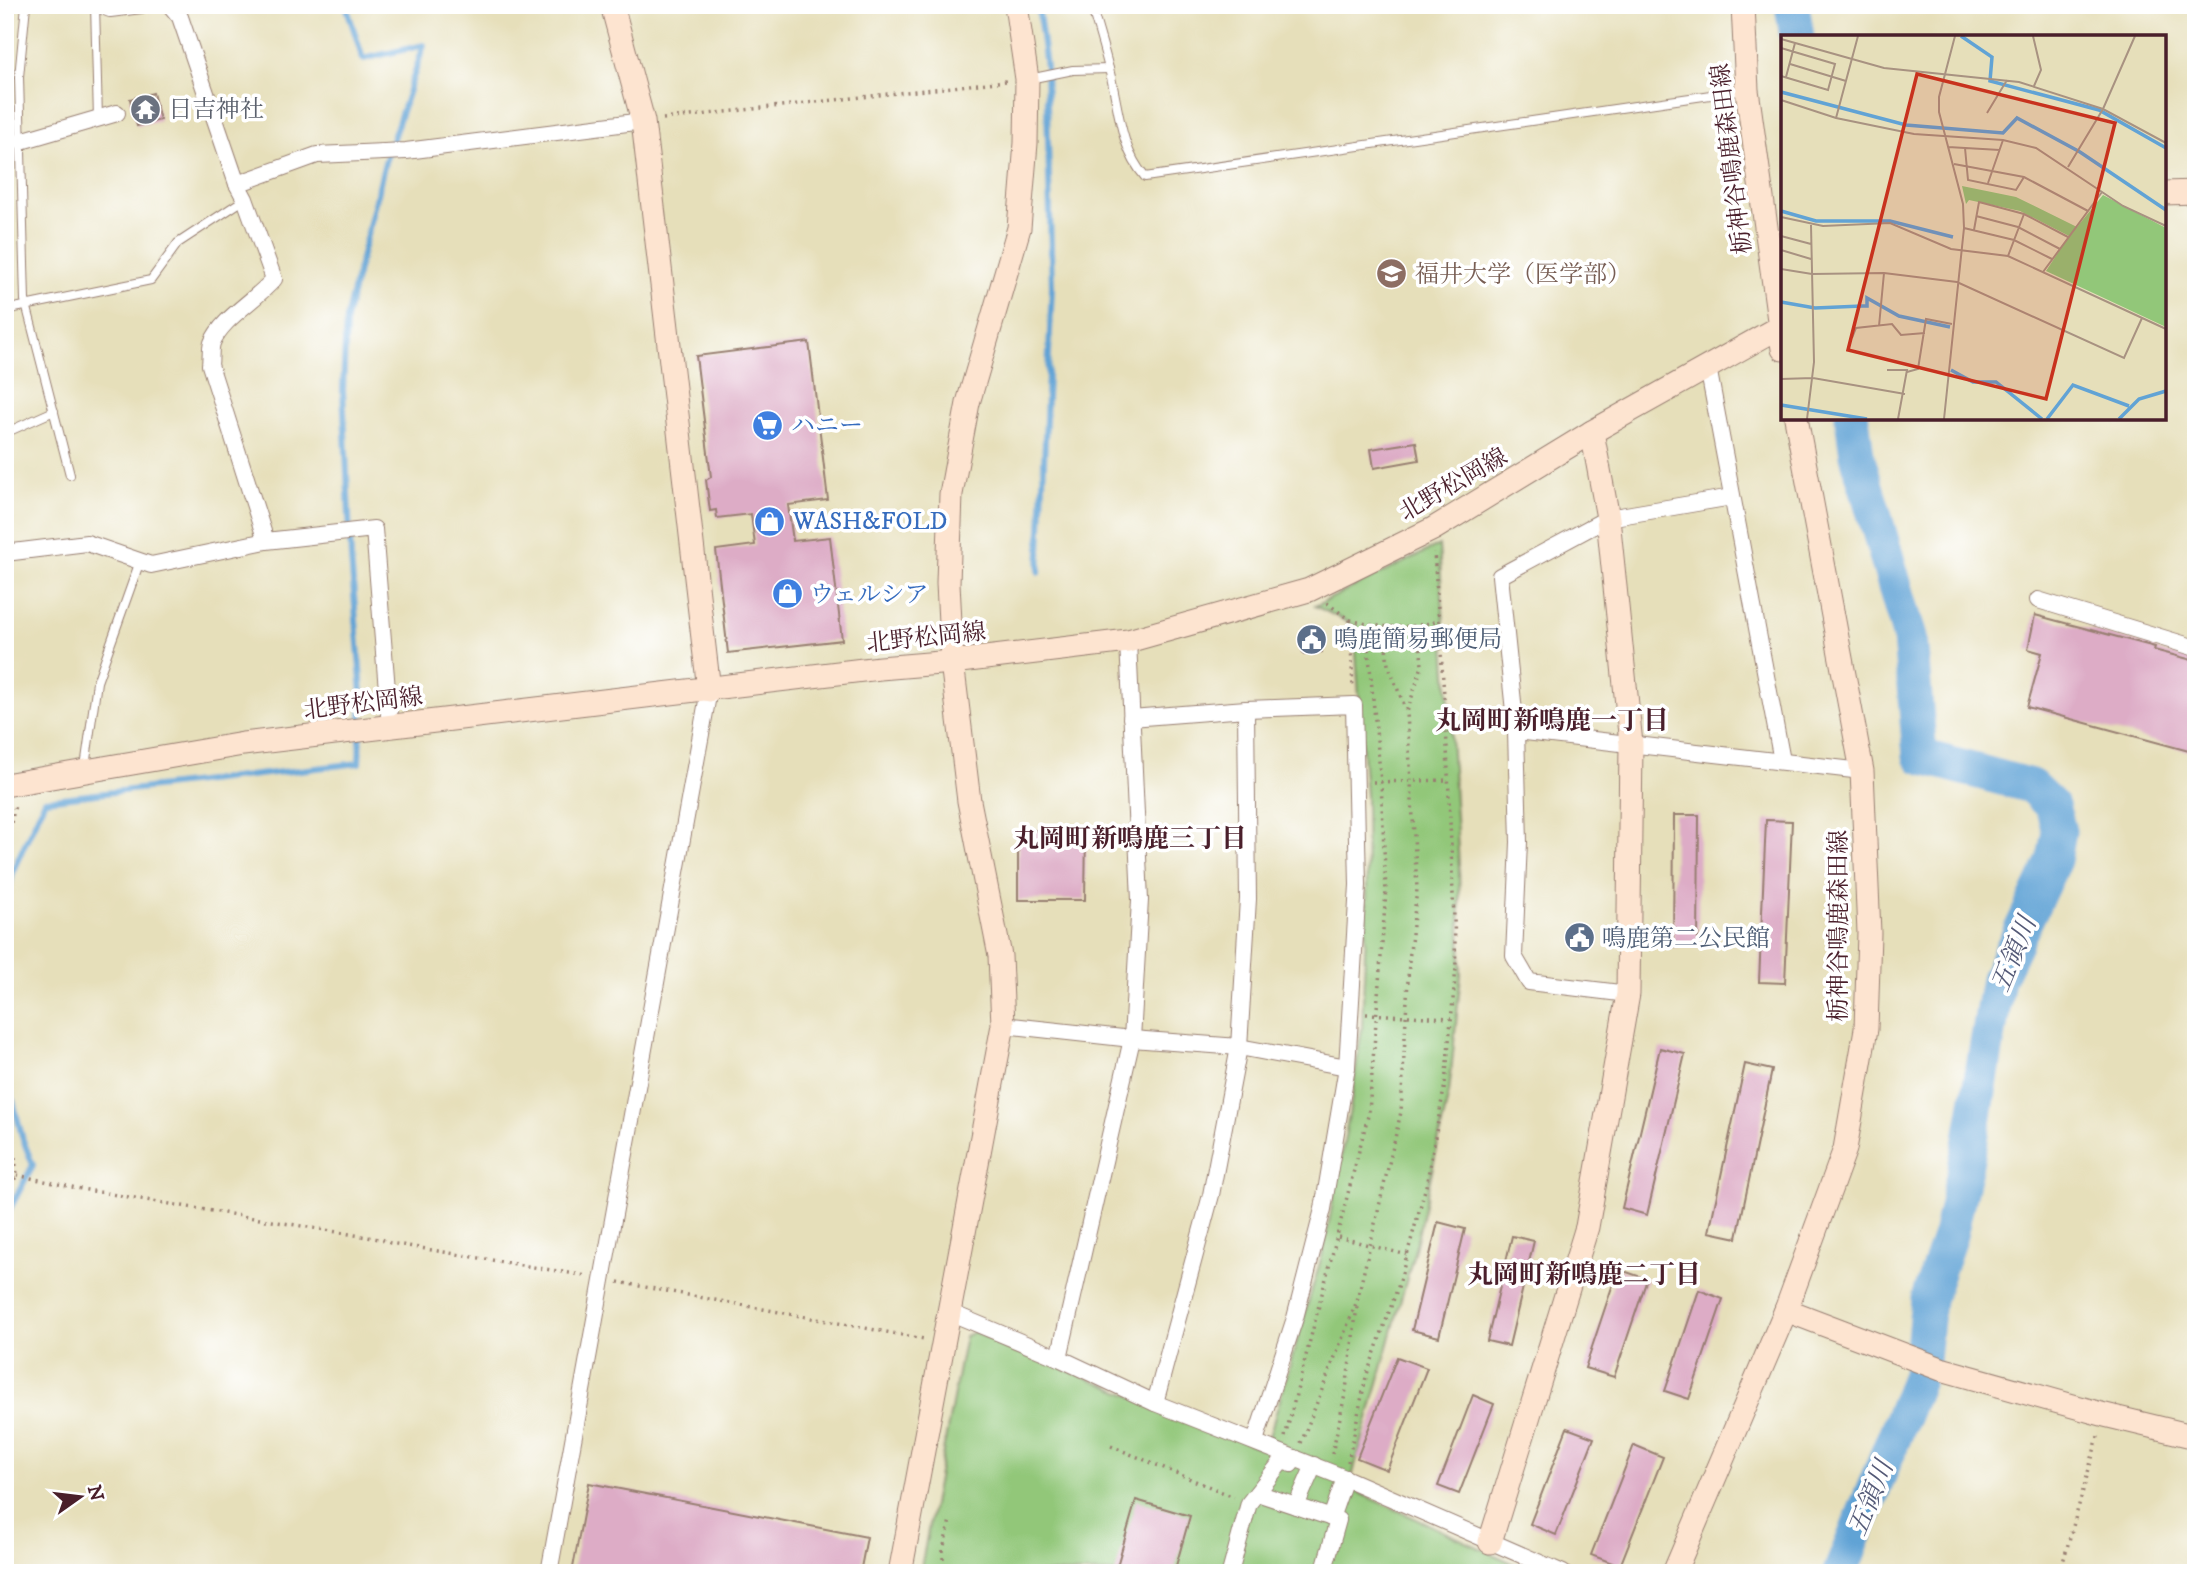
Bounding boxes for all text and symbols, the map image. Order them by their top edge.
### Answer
inset map [1781,35,2166,420]
street label: 栃神谷鳴鹿森田線 [1705,62,1759,256]
temple icon: 日吉神社 [128,92,162,126]
place label: 日吉神社 [168,95,264,125]
school or university icon: 福井大学（医学部） [1375,257,1409,291]
place label: 福井大学（医学部） [1415,260,1631,290]
supermarket icon: ハニー [751,408,785,442]
place label: ハニー [791,411,863,441]
street label: 北野松岡線 [1394,442,1513,528]
shop icon: WASH&FOLD [753,504,787,538]
place label: WASH&FOLD [792,507,947,537]
shop icon: ウェルシア [770,577,804,611]
place label: ウェルシア [810,580,928,610]
street label: 北野松岡線 [865,617,987,659]
public building icon: 鳴鹿簡易郵便局 [1294,622,1328,656]
place label: 鳴鹿簡易郵便局 [1334,625,1502,655]
street label: 北野松岡線 [302,682,425,726]
district label: 丸岡町新鳴鹿一丁目 [1435,705,1669,738]
district label: 丸岡町新鳴鹿三丁目 [1013,823,1247,856]
street label: 栃神谷鳴鹿森田線 [1824,830,1854,1022]
water label: 五領川 [1984,909,2045,997]
public building icon: 鳴鹿第二公民館 [1562,921,1596,955]
place label: 鳴鹿第二公民館 [1602,924,1770,954]
district label: 丸岡町新鳴鹿二丁目 [1467,1259,1701,1292]
water label: 五領川 [1841,1453,1902,1541]
north arrow [46,1462,116,1532]
text: N [82,1483,108,1504]

